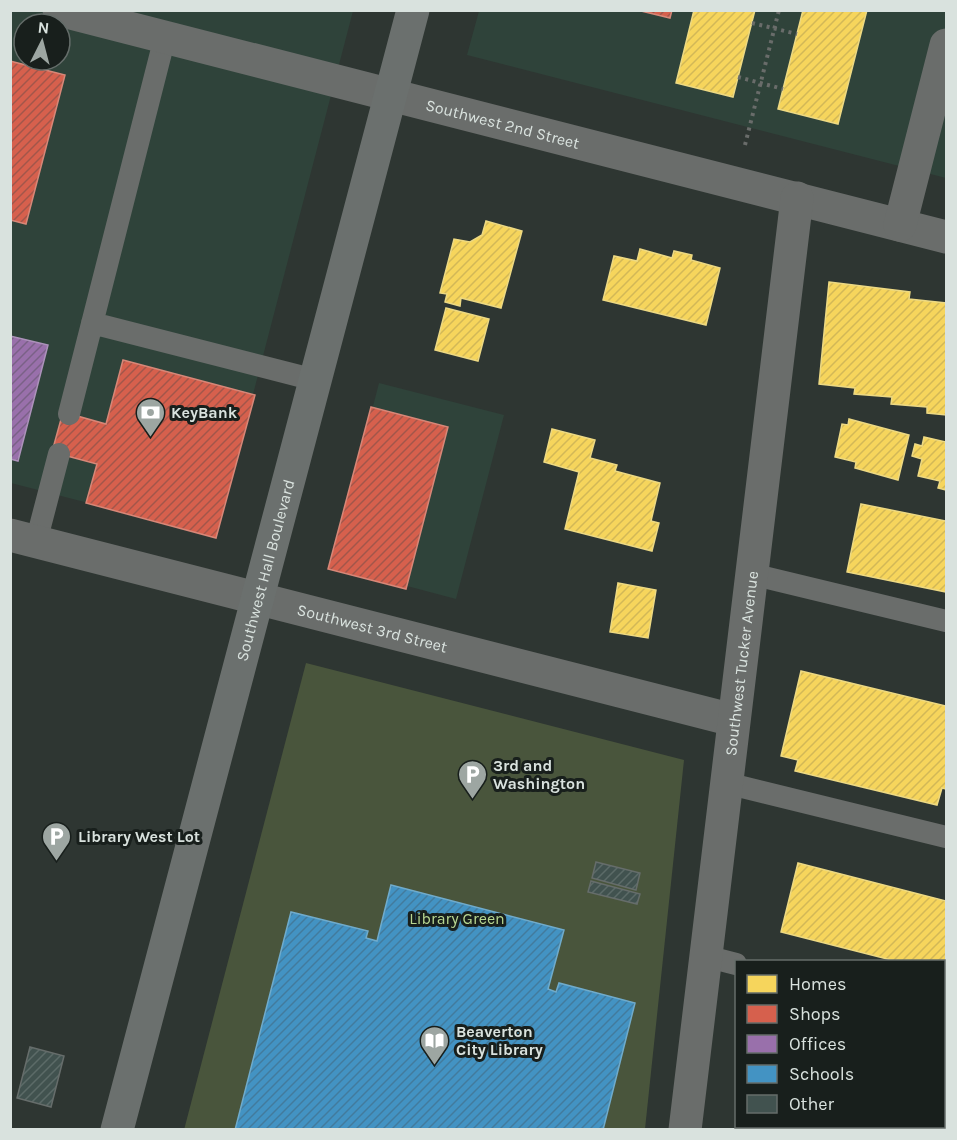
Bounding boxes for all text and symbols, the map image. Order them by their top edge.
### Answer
north arrow [12,12,72,72]
text: N [37,18,50,38]
street label: Southwest 2nd Street [424,95,582,153]
bank icon: KeyBank [134,396,166,438]
place label: KeyBank [171,403,238,422]
street label: Southwest Hall Boulevard [232,477,299,663]
street label: Southwest Tucker Avenue [721,570,762,757]
street label: Southwest 3rd Street [295,600,449,657]
place label: 3rd and Washington [493,756,585,793]
parking icon: 3rd and Washington [456,758,488,800]
parking icon: Library West Lot [41,820,73,862]
place label: Library West Lot [78,827,200,846]
park label: Library Green [409,909,505,928]
legend [735,960,945,1128]
text: Homes [789,973,846,995]
text: Shops [789,1003,841,1025]
place label: Beaverton City Library [456,1022,543,1059]
library icon: Beaverton City Library [419,1024,451,1066]
text: Offices [789,1033,846,1055]
text: Schools [789,1063,854,1085]
text: Other [789,1093,834,1115]

